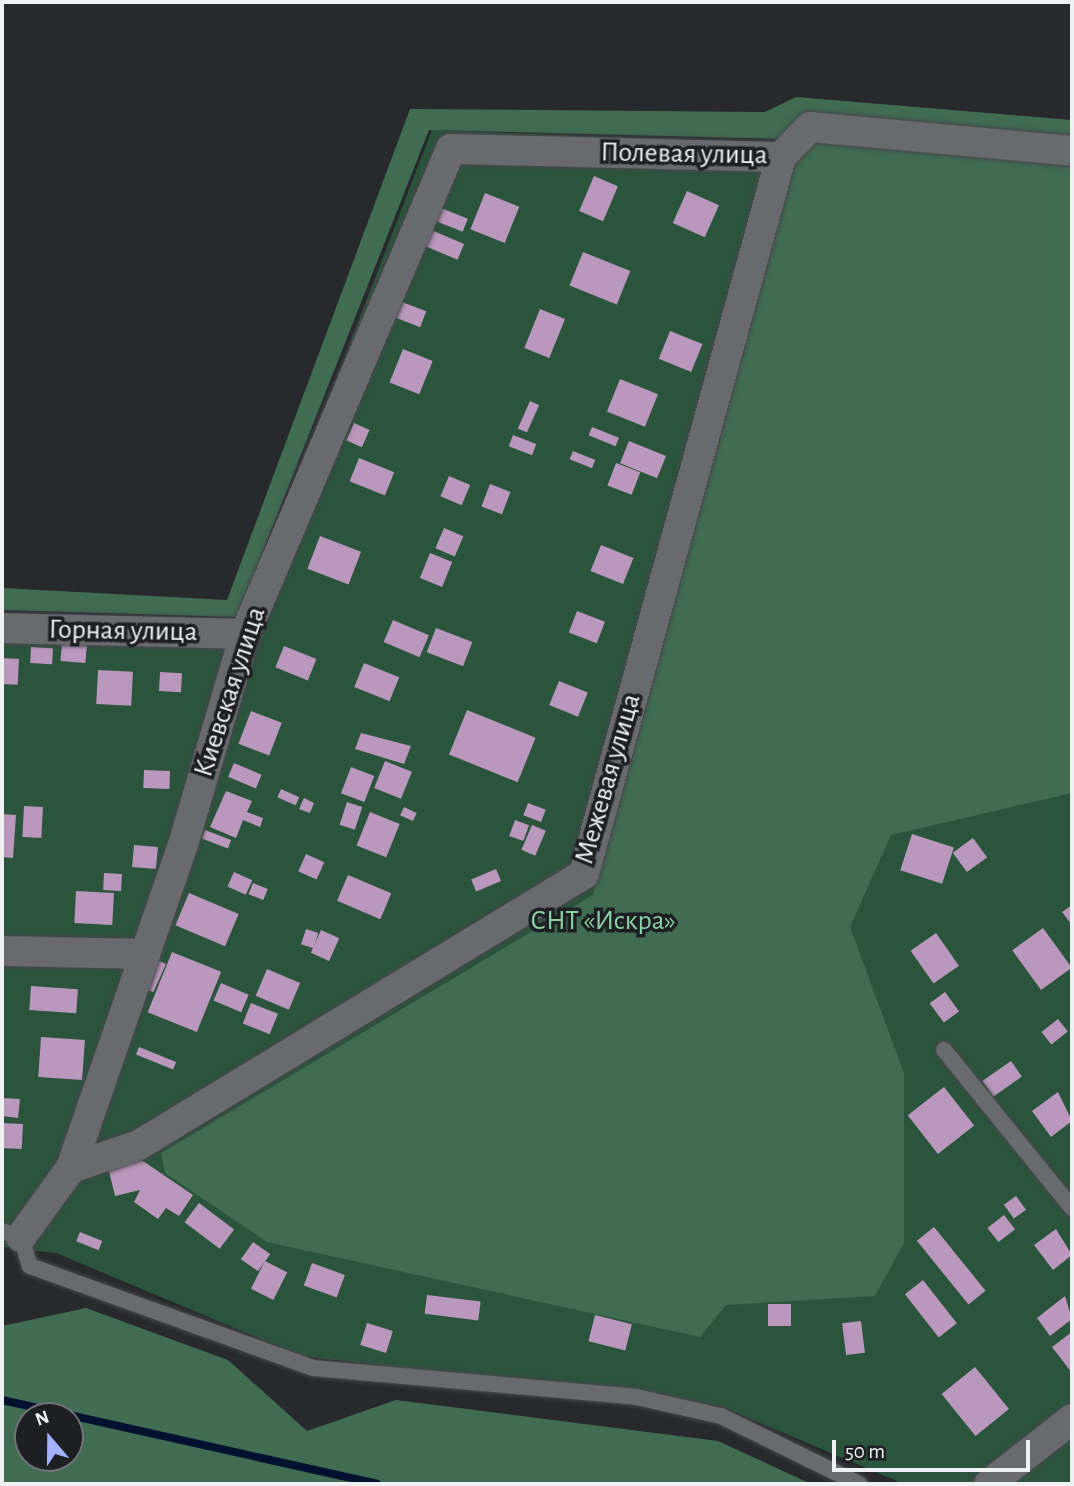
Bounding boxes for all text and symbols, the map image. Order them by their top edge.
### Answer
street label: Полевая улица [600,136,768,172]
street label: Киевская улица [187,603,273,781]
street label: Горная улица [48,613,198,649]
street label: Межевая улица [568,690,648,868]
park label: СНТ «Искра» [530,904,676,938]
north arrow [14,1402,84,1472]
text: N [33,1407,52,1430]
scale bar [836,1426,1034,1470]
text: 50 m [845,1441,885,1462]

